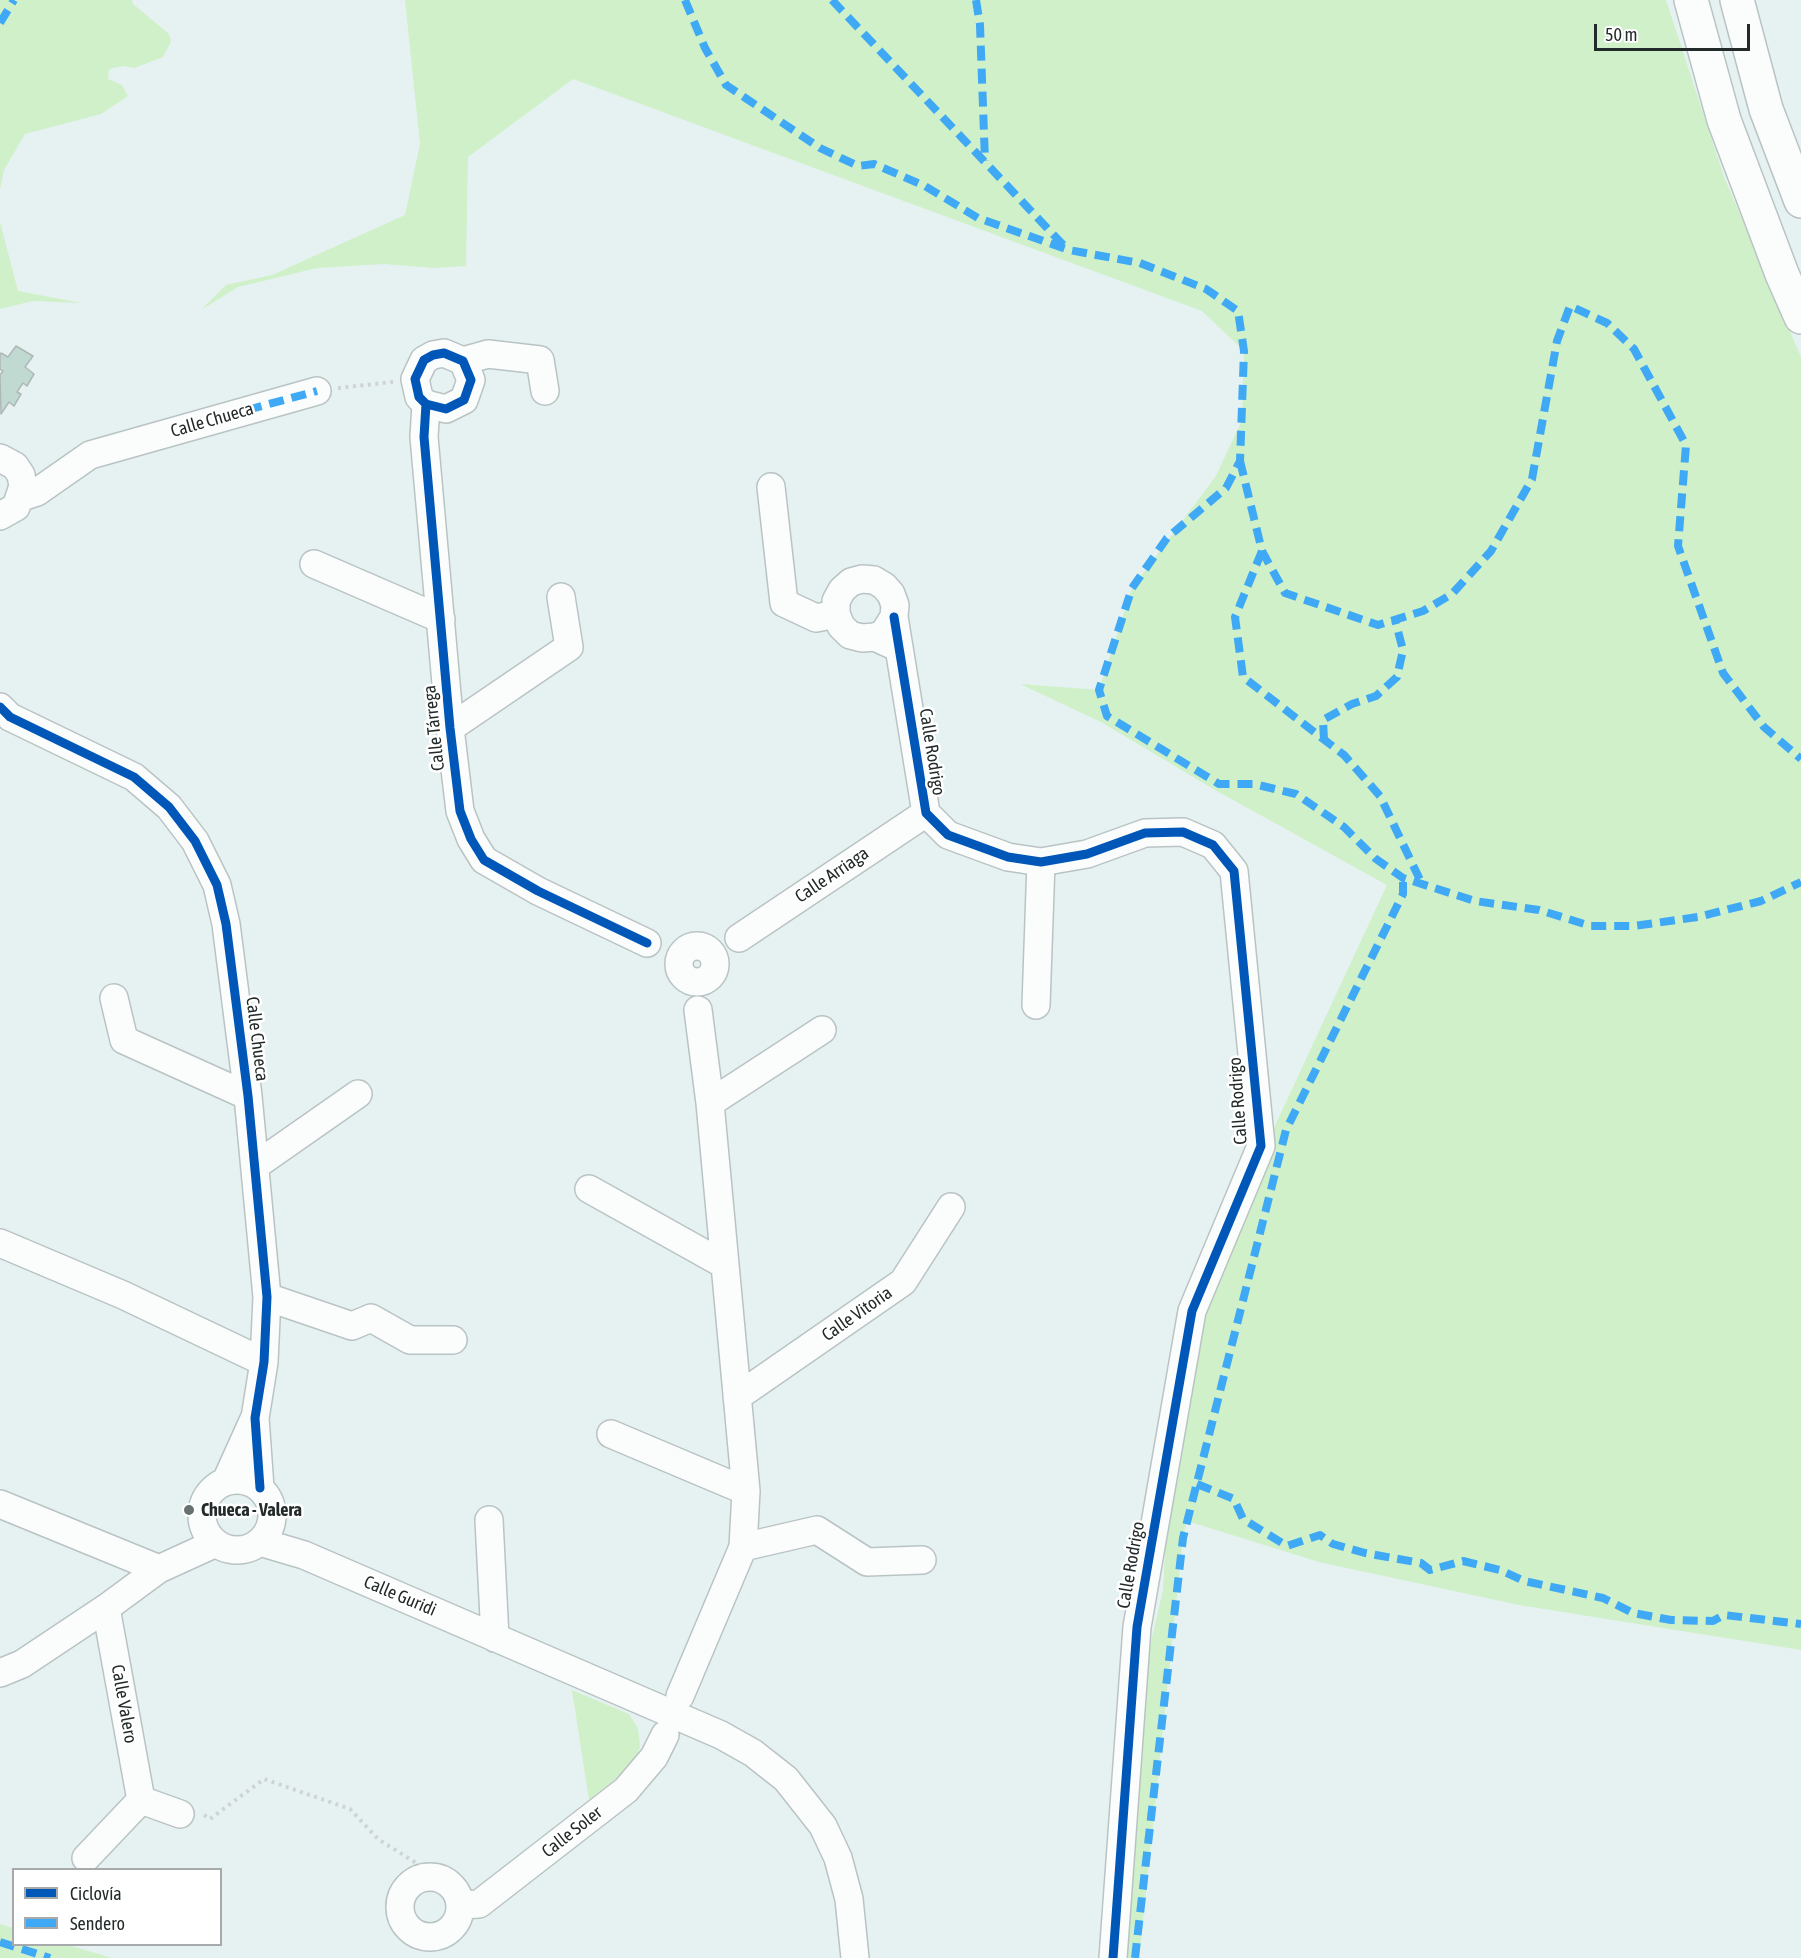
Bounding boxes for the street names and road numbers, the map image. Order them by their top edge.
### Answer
street label: Calle Chueca [168,398,256,442]
street label: Calle Tárrega [419,684,449,772]
street label: Calle Rodrigo [914,707,950,797]
street label: Calle Arriaga [791,843,873,907]
street label: Calle Chueca [241,995,273,1083]
street label: Calle Rodrigo [1224,1056,1252,1146]
street label: Calle Vitoria [818,1282,896,1346]
street label: Calle Rodrigo [1113,1520,1149,1610]
street label: Calle Guridi [360,1571,440,1621]
street label: Calle Valero [106,1663,142,1745]
street label: Calle Soler [538,1802,606,1862]

